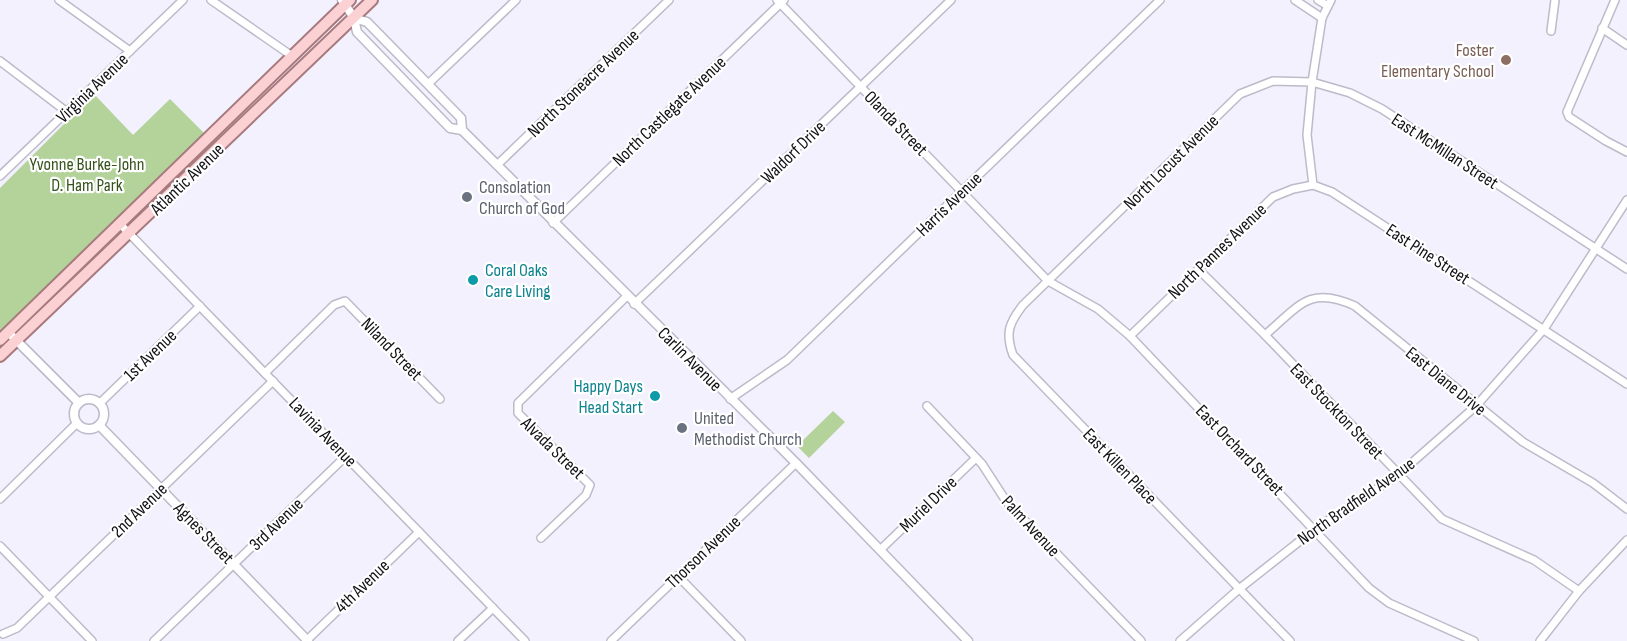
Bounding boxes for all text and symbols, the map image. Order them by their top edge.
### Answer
street label: North Stoneacre Avenue [523,25,643,142]
place label: Foster Elementary School [1381,40,1494,82]
street label: Virginia Avenue [52,49,133,128]
street label: North Castlegate Avenue [608,52,730,171]
marker: Foster Elementary School [1499,53,1513,67]
street label: Olanda Street [860,87,932,161]
street label: East McMillan Street [1387,109,1502,194]
street label: North Locust Avenue [1120,111,1223,214]
street label: Waldorf Drive [757,117,830,188]
street label: Atlantic Avenue [145,139,229,220]
park label: Yvonne Burke-John D. Ham Park [29,154,145,196]
street label: Harris Avenue [912,168,987,241]
place label: Consolation Church of God [479,177,565,219]
marker: Consolation Church of God [460,190,474,204]
street label: North Pannes Avenue [1164,199,1271,303]
street label: East Pine Street [1382,220,1474,290]
place label: Coral Oaks Care Living [485,260,551,302]
marker: Coral Oaks Care Living [466,273,480,287]
street label: Niland Street [357,314,427,385]
street label: Carlin Avenue [653,323,726,396]
street label: 1st Avenue [120,325,181,386]
street label: East Diane Drive [1401,343,1490,420]
street label: East Stockton Street [1286,359,1388,464]
place label: Happy Days Head Start [573,376,643,418]
marker: Happy Days Head Start [648,389,662,403]
street label: Lavinia Avenue [284,393,361,472]
street label: East Orchard Street [1191,401,1288,500]
place label: United Methodist Church [694,408,802,450]
street label: Alvada Street [516,412,589,484]
marker: United Methodist Church [675,421,689,435]
street label: East Killen Place [1078,424,1161,509]
street label: North Bradfield Avenue [1294,453,1419,550]
street label: Muriel Drive [895,472,961,537]
street label: 2nd Avenue [107,479,172,542]
street label: Palm Avenue [997,491,1064,561]
street label: 3rd Avenue [245,494,308,555]
street label: Agnes Street [169,497,238,569]
street label: Thorson Avenue [662,512,745,593]
street label: 4th Avenue [331,555,394,617]

